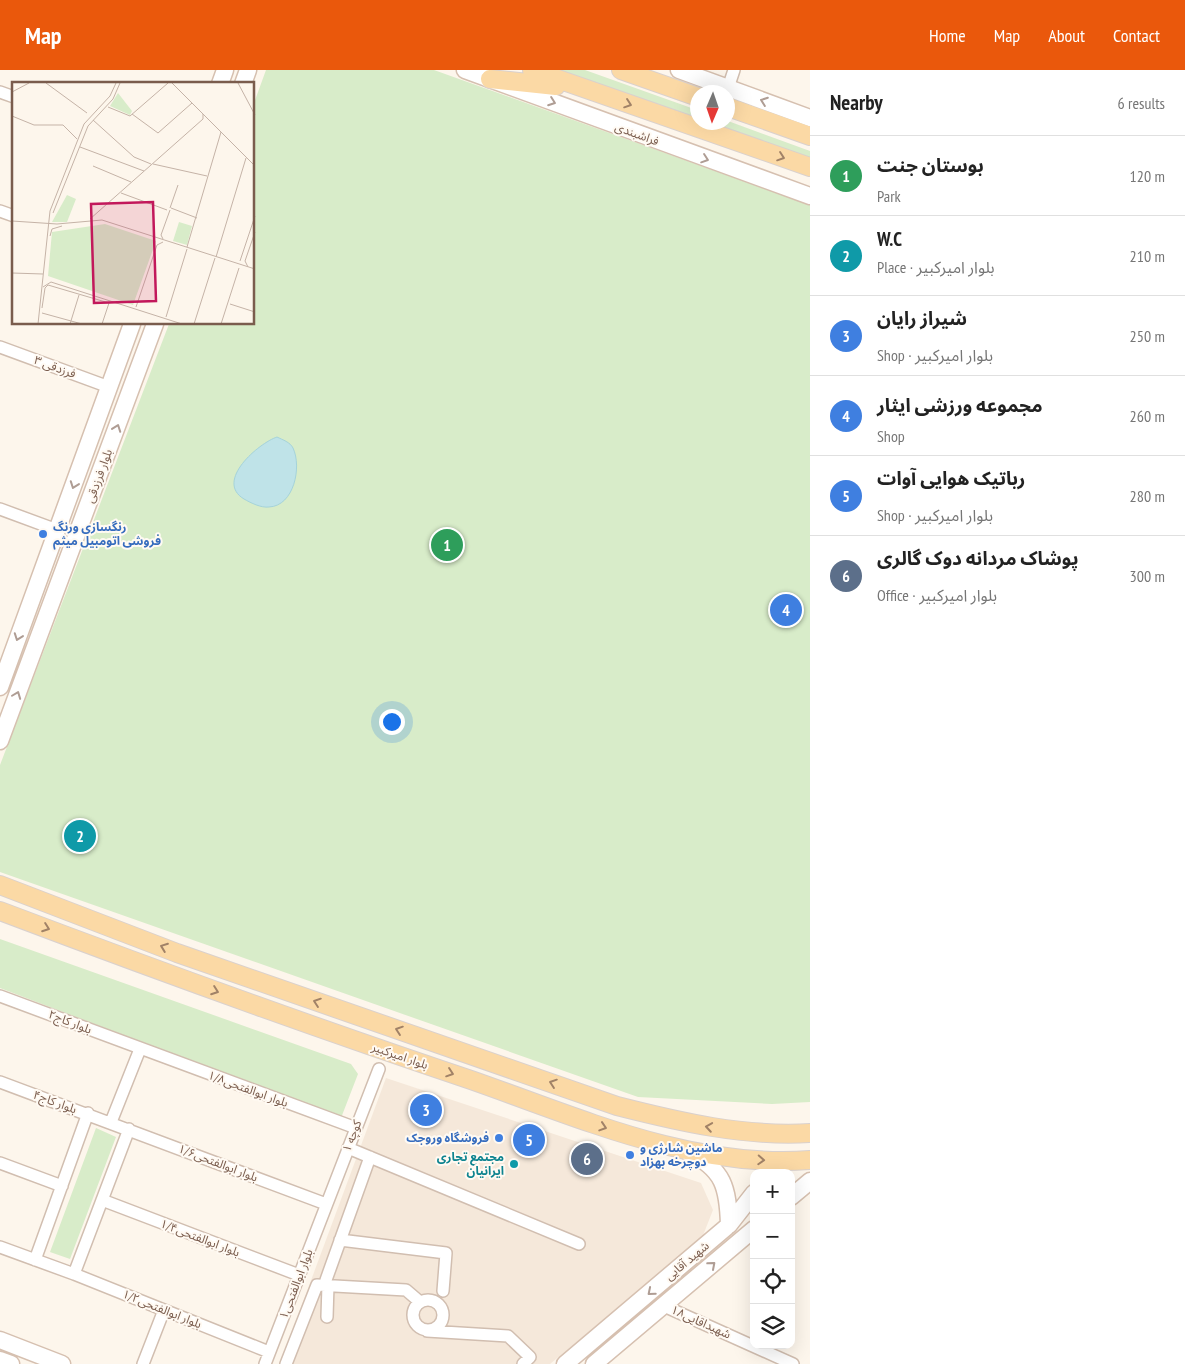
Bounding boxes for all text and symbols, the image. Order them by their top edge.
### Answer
text: Map [25,20,62,51]
text: Home [929,24,966,47]
text: Map [994,24,1020,47]
text: About [1048,24,1085,47]
text: Contact [1113,24,1160,47]
inset map [12,82,255,325]
north arrow [690,85,735,130]
text: Nearby [830,89,883,116]
text: 6 results [1118,93,1165,113]
one-way arrow [548,96,556,106]
one-way arrow [760,97,769,107]
one-way arrow [623,98,632,108]
street label: فراشبندی [613,119,661,148]
one-way arrow [777,151,785,161]
one-way arrow [700,153,709,163]
text: بوستان جنت [877,153,984,177]
text: 1 [842,166,850,186]
text: 120 m [1130,166,1165,186]
text: Park [877,186,901,206]
text: W.C [877,227,902,251]
text: 2 [842,246,850,266]
text: 210 m [1130,246,1165,266]
text: Place · بلوار امیرکبیر [877,257,995,277]
text: شیراز رایان [877,306,967,330]
text: 3 [842,326,850,346]
text: 250 m [1130,326,1165,346]
text: Shop · بلوار امیرکبیر [877,345,993,365]
street label: فرزدقی ۳ [32,352,78,381]
text: مجموعه ورزشی ایثار [877,393,1043,417]
text: 4 [842,406,850,426]
text: 260 m [1130,406,1165,426]
one-way arrow [111,424,121,433]
text: Shop [877,426,905,446]
street label: بلوار فرزدقی [82,447,115,505]
text: رباتیک هوایی آوات [877,466,1025,490]
one-way arrow [70,480,80,488]
text: 5 [842,486,850,506]
text: 280 m [1130,486,1165,506]
text: Shop · بلوار امیرکبیر [877,505,993,525]
place label: رنگسازی ورنگ فروشی اتومبیل میثم [53,519,161,550]
pin: 1 [431,526,463,564]
marker: رنگسازی ورنگ فروشی اتومبیل میثم [37,528,49,540]
text: پوشاک مردانه دوک گالری [877,546,1078,570]
text: 6 [842,566,850,586]
text: 300 m [1130,566,1165,586]
text: Office · بلوار امیرکبیر [877,585,997,605]
pin: 4 [770,591,802,629]
one-way arrow [14,633,24,641]
one-way arrow [11,691,21,700]
your location [379,709,405,735]
pin: 2 [64,817,96,855]
one-way arrow [41,922,49,932]
one-way arrow [160,943,168,953]
one-way arrow [210,985,218,995]
one-way arrow [313,997,322,1007]
street label: بلوار کاج۲ [46,1006,94,1039]
one-way arrow [396,1026,404,1036]
street label: بلوار امیرکبیر [369,1039,430,1072]
street label: بلوار ابوالفتحی۱/۸ [206,1067,290,1110]
one-way arrow [445,1067,453,1077]
one-way arrow [549,1079,558,1089]
street label: بلوار کاج۴ [31,1087,79,1118]
pin: 3 [410,1091,442,1129]
street label: کوچه ۱ [339,1117,366,1154]
pin: 5 [513,1121,545,1159]
one-way arrow [598,1121,607,1131]
one-way arrow [705,1122,714,1132]
place label: فروشگاه وروجک [406,1130,489,1145]
marker: فروشگاه وروجک [493,1132,505,1144]
street label: بلوار ابوالفتحی۱/۶ [176,1140,260,1185]
pin: 6 [571,1140,603,1178]
place label: ماشین شارژی و دوچرخه بهزاد [640,1140,723,1171]
place label: مجتمع تجاری ایرانیان [437,1149,504,1178]
marker: ماشین شارژی و دوچرخه بهزاد [624,1149,636,1161]
one-way arrow [758,1154,766,1165]
marker: مجتمع تجاری ایرانیان [508,1158,520,1170]
map controls [750,1169,795,1349]
button: + [750,1169,795,1214]
button: − [750,1214,795,1259]
street label: بلوار ابوالفتحی۱/۴ [158,1215,242,1260]
street label: شهید آقایی [662,1238,712,1283]
street label: بلوار ابوالفتحی۱ [275,1247,316,1321]
button: locate [750,1259,795,1304]
one-way arrow [706,1262,715,1271]
street label: بلوار ابوالفتحی۱/۲ [120,1286,204,1331]
one-way arrow [647,1286,656,1295]
street label: شهیداقایی۱۸ [669,1302,734,1342]
button: layers [750,1304,795,1349]

